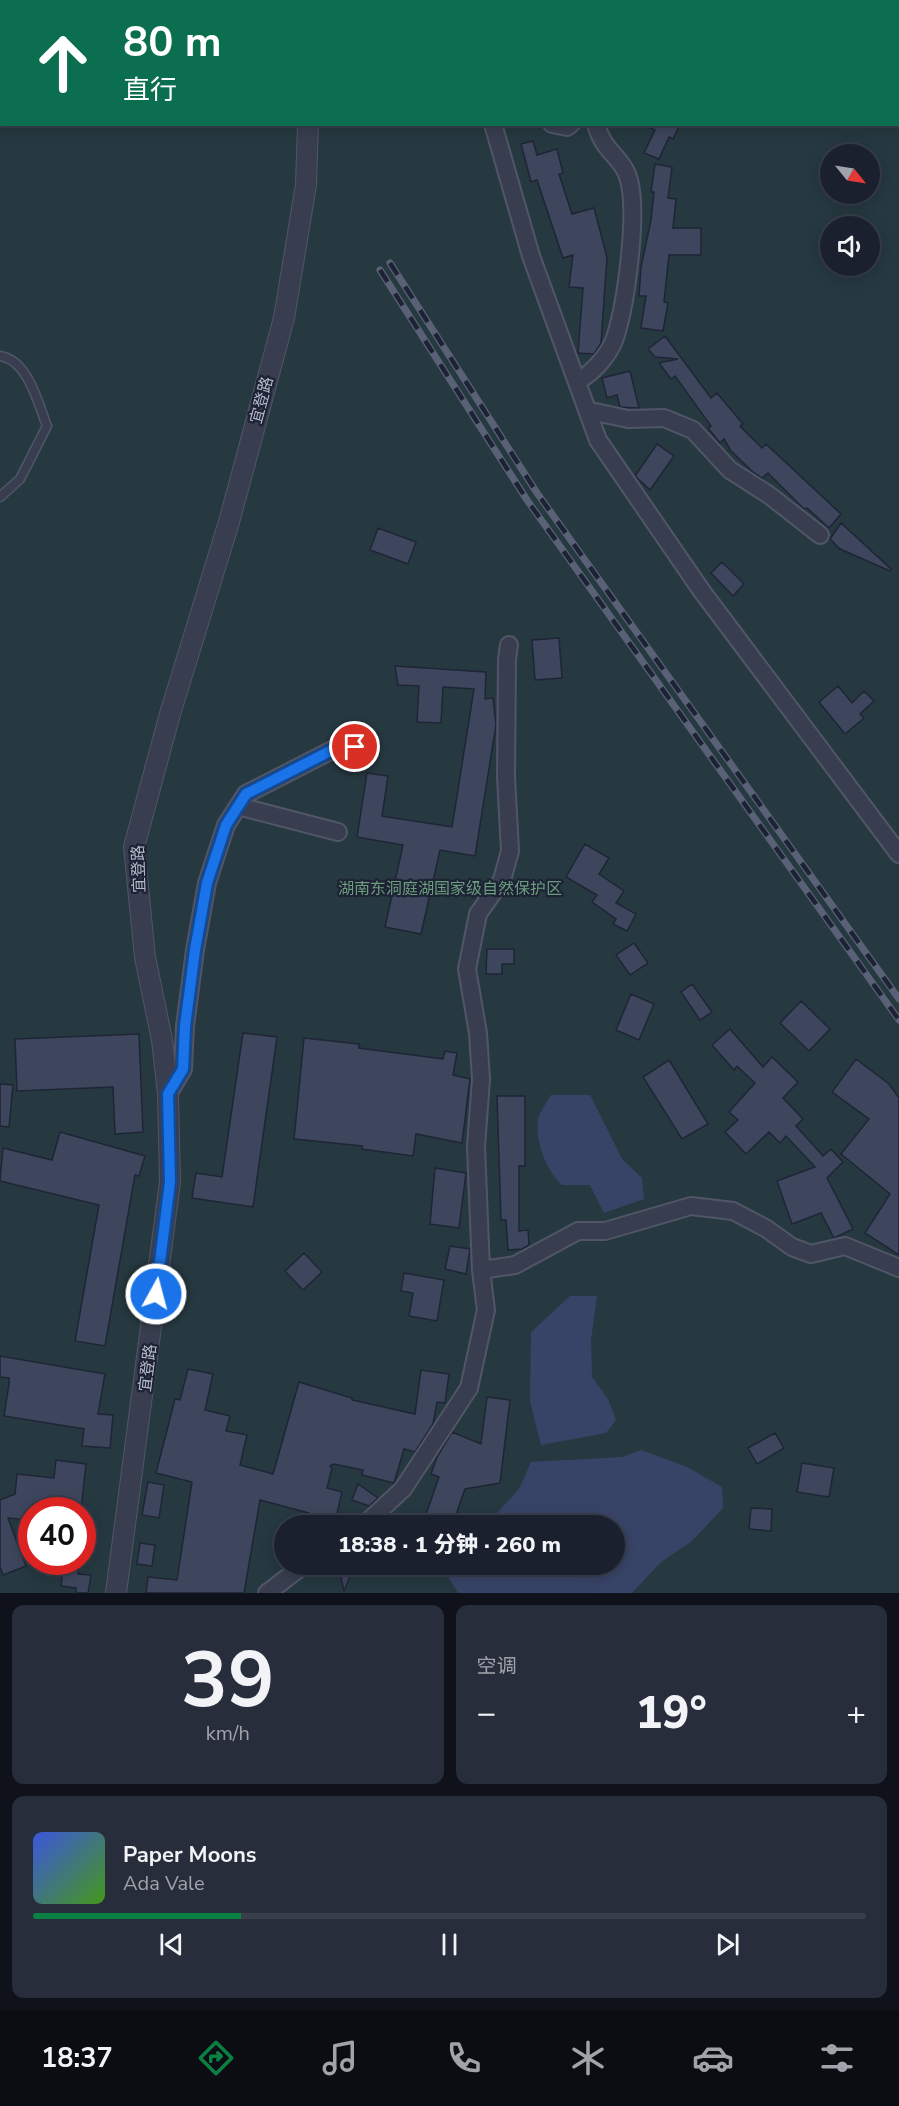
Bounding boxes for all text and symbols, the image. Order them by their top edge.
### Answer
text: 80 m [123,14,222,71]
icon: ahead [24,24,102,102]
text: 直行 [123,72,177,109]
north arrow [820,144,880,204]
map controls [820,144,880,276]
button: sound [820,216,880,276]
street label: 宜登路 [245,374,279,426]
pin [329,721,380,772]
icon: arrive [338,730,371,763]
street label: 宜登路 [127,845,151,893]
park label: 湖南东洞庭湖国家级自然保护区 [338,878,562,900]
position arrow [124,1262,188,1326]
street label: 宜登路 [134,1343,162,1393]
speed limit sign: 40 [18,1497,96,1575]
text: 18:38 · 1 分钟 · 260 m [338,1530,561,1560]
text: 39 [181,1627,275,1734]
text: 空调 [477,1653,517,1680]
text: 19° [636,1683,707,1744]
text: − [477,1691,496,1736]
text: + [846,1691,866,1736]
text: km/h [206,1720,250,1747]
text: Paper Moons [123,1840,257,1870]
text: Ada Vale [123,1870,205,1897]
icon: previous [155,1928,188,1961]
icon: pause [433,1928,466,1961]
icon: next [711,1928,744,1961]
icon: directions [195,2037,237,2079]
icon: music [319,2037,361,2079]
icon: phone [443,2037,485,2079]
icon: climate [567,2037,609,2079]
icon: car [692,2037,734,2079]
icon: filters [816,2037,858,2079]
text: 18:37 [41,2040,113,2077]

